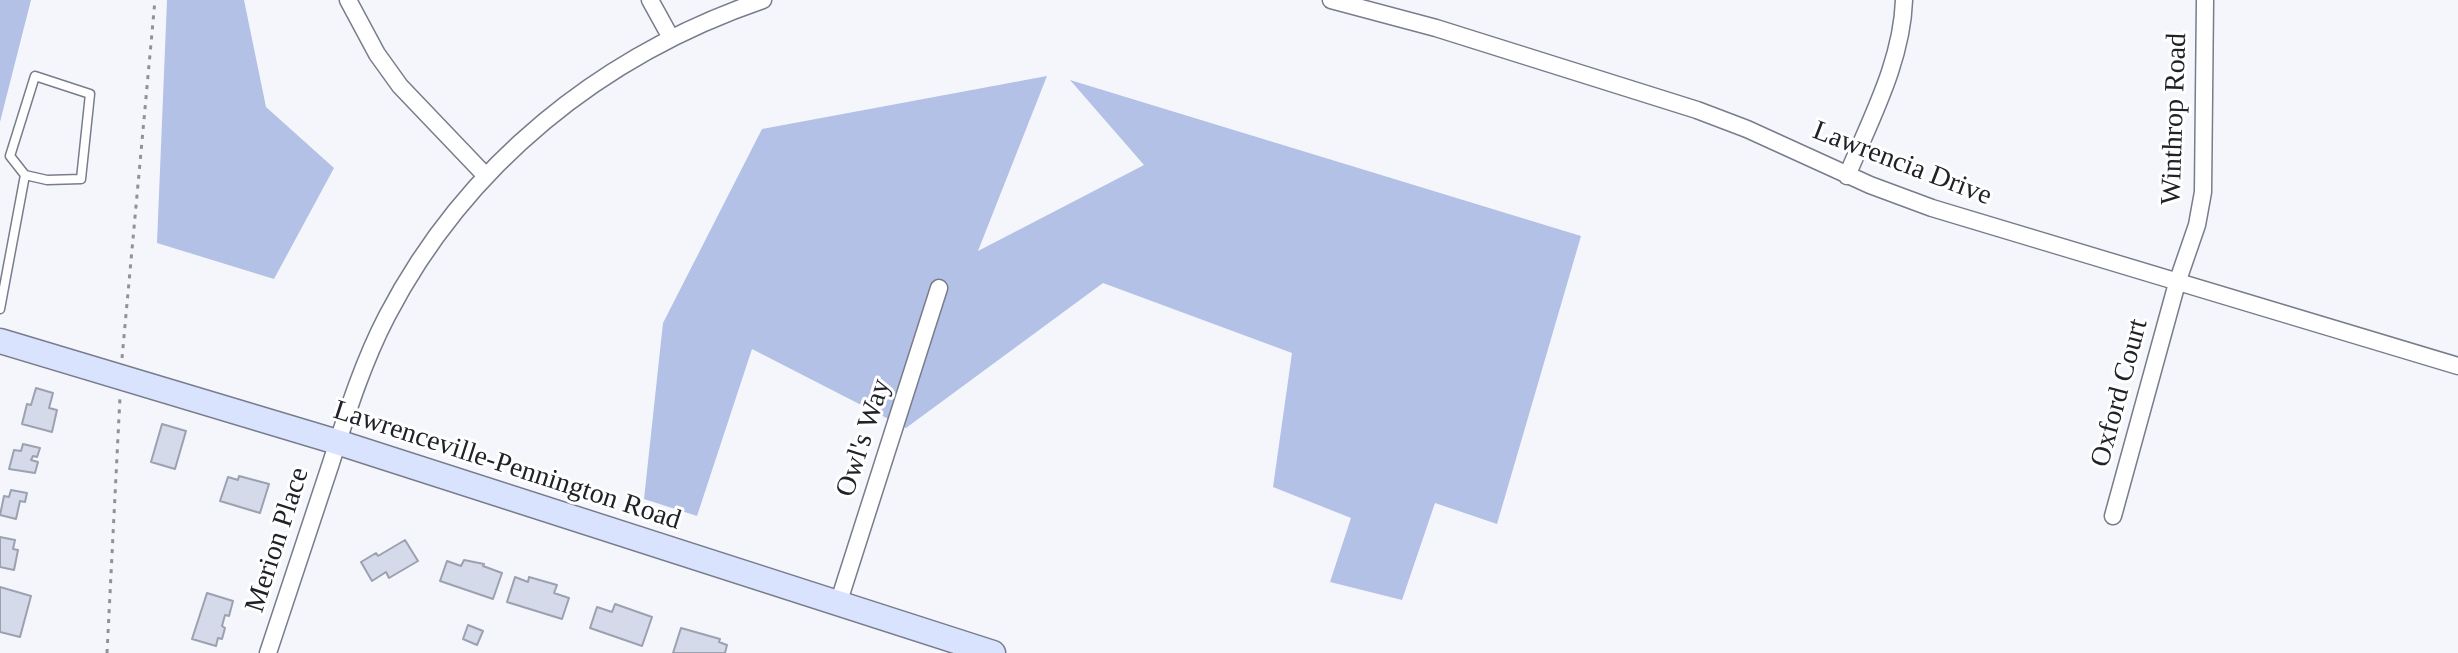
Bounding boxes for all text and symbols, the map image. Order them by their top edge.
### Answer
street label: Winthrop Road [2155,32,2195,206]
street label: Lawrencia Drive [1808,114,1996,214]
street label: Oxford Court [2084,315,2156,471]
street label: Owl's Way [829,375,899,501]
street label: Lawrenceville-Pennington Road [329,394,685,538]
street label: Merion Place [239,463,317,617]

